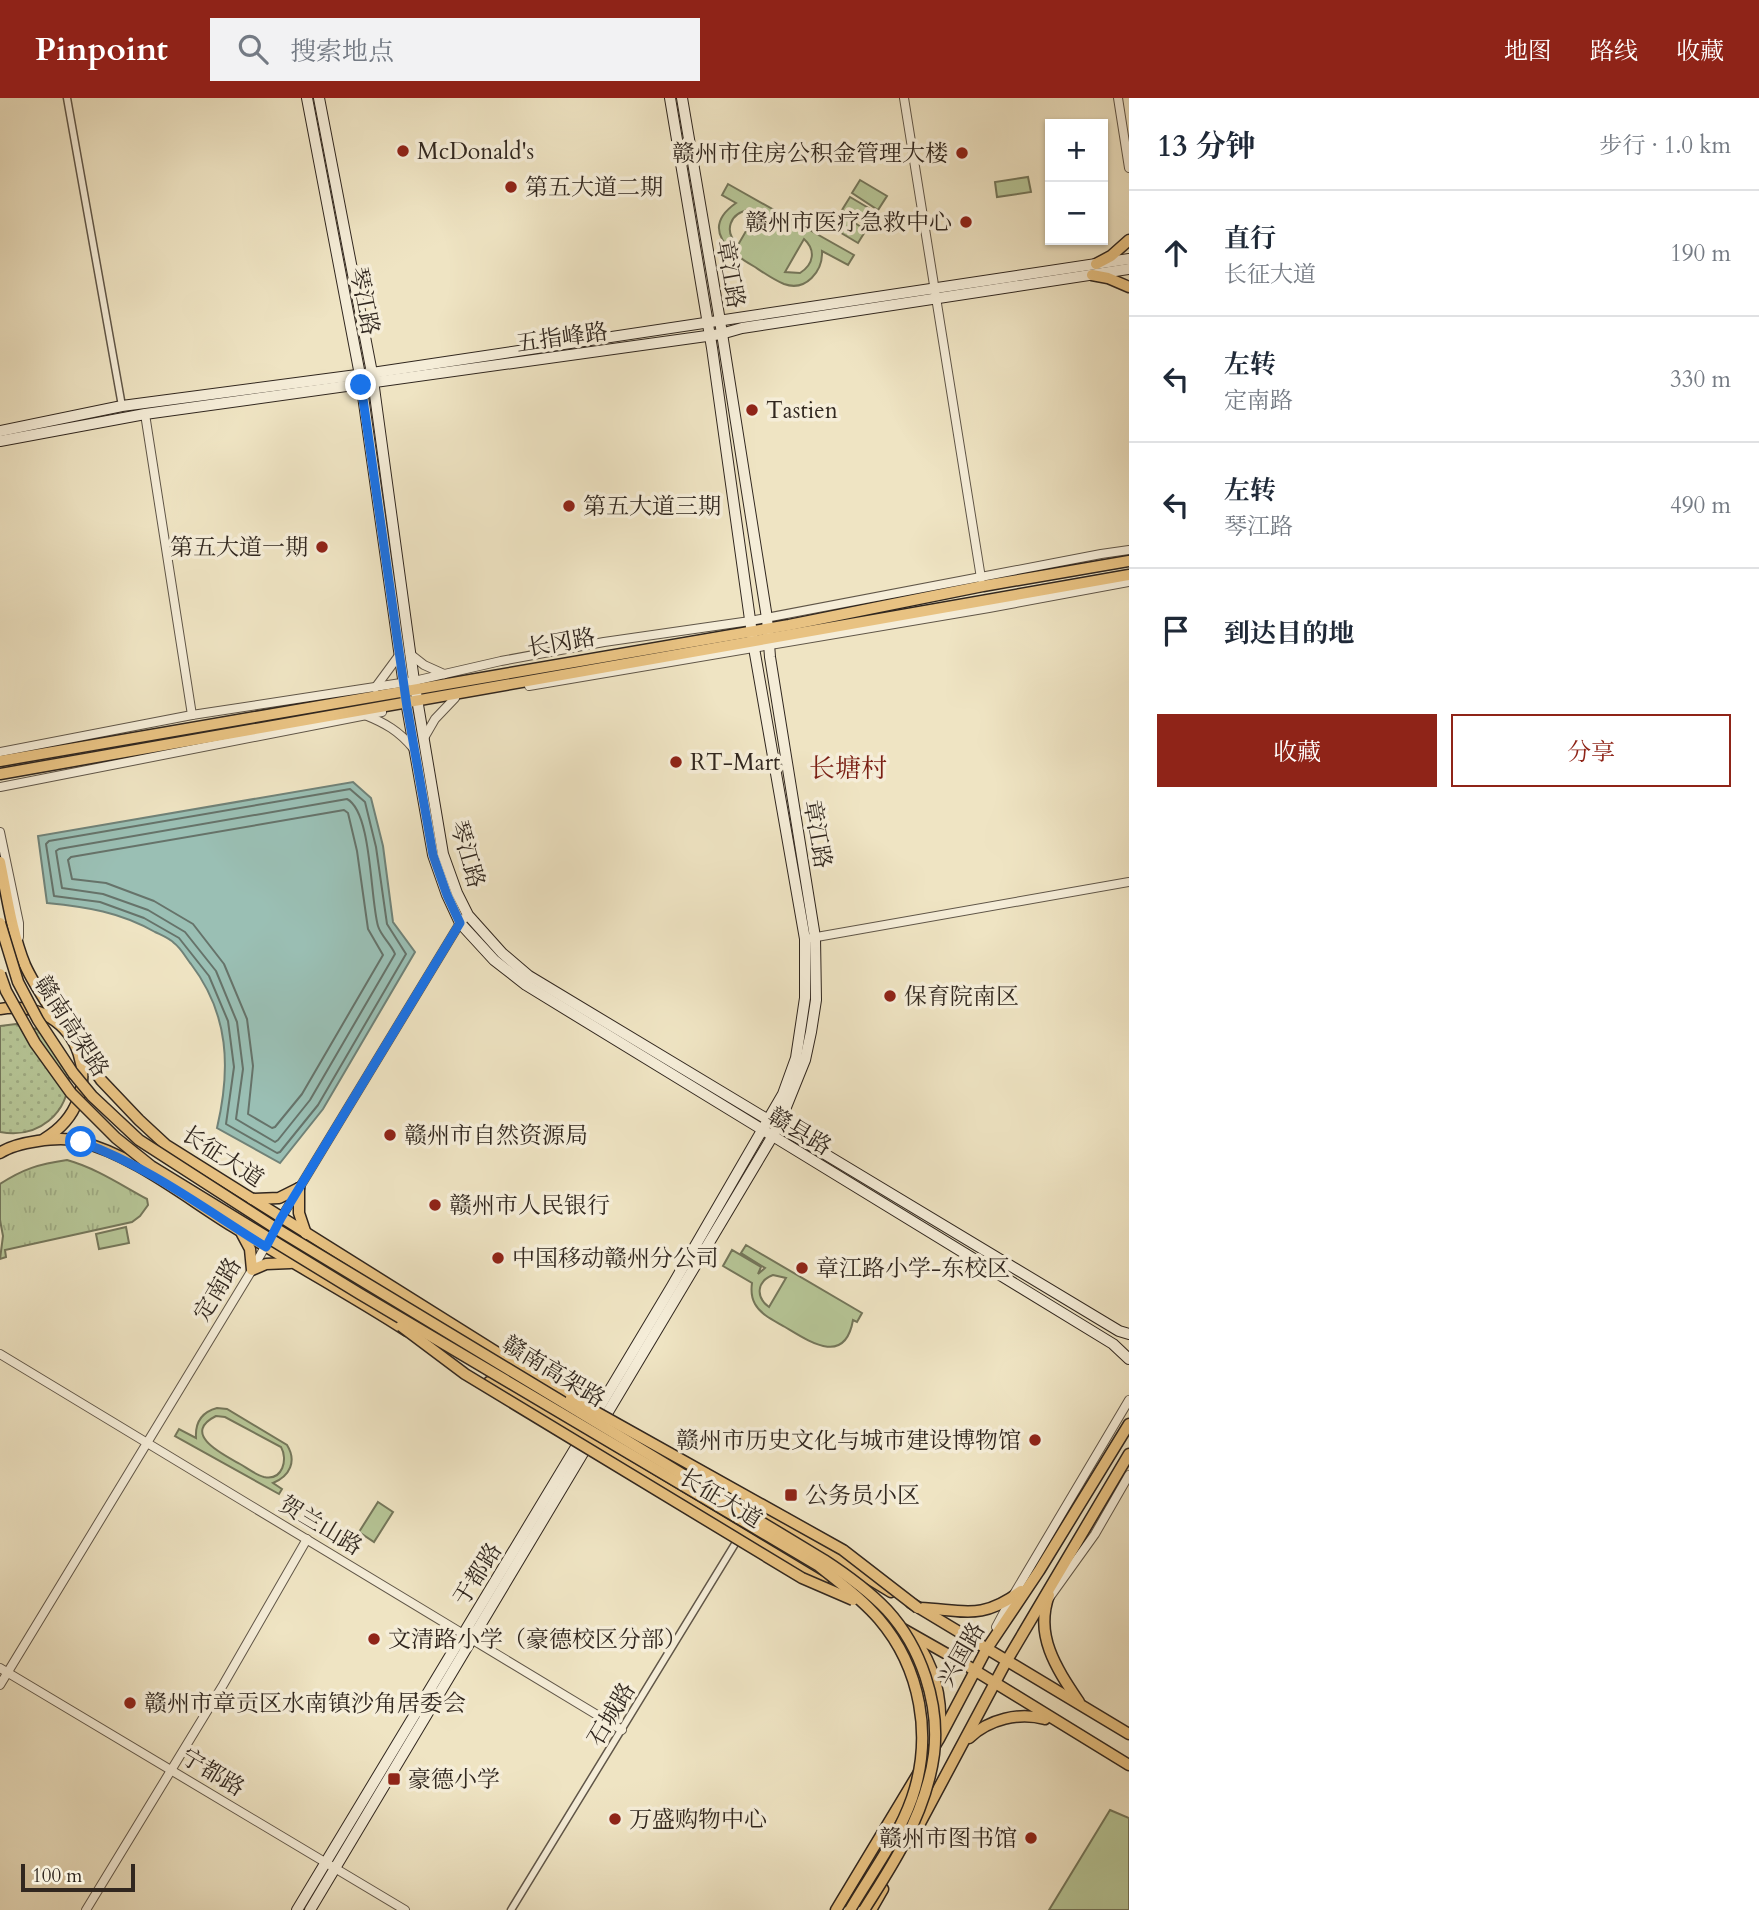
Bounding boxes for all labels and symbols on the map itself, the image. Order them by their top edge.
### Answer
place label: McDonald's [417,136,534,167]
place label: 赣州市住房公积金管理大楼 [672,138,948,169]
marker: McDonald's [395,143,411,159]
marker: 赣州市住房公积金管理大楼 [954,145,970,161]
place label: 第五大道二期 [525,172,663,203]
marker: 第五大道二期 [503,179,519,195]
place label: 赣州市医疗急救中心 [745,207,952,238]
marker: 赣州市医疗急救中心 [958,214,974,230]
street label: 章江路 [709,237,752,311]
street label: 琴江路 [343,264,386,338]
street label: 五指峰路 [514,316,610,359]
route end [345,369,376,400]
place label: Tastien [766,395,838,426]
marker: Tastien [744,402,760,418]
place label: 第五大道三期 [583,491,721,522]
marker: 第五大道三期 [561,498,577,514]
place label: 第五大道一期 [170,532,308,563]
marker: 第五大道一期 [314,539,330,555]
street label: 长冈路 [524,621,598,664]
place label: RT-Mart [690,747,780,778]
district label: 长塘村 [809,751,887,786]
marker: RT-Mart [668,754,684,770]
street label: 章江路 [796,797,839,871]
street label: 琴江路 [443,817,492,892]
street label: 赣南高架路 [27,970,116,1083]
place label: 保育院南区 [904,981,1019,1012]
marker: 保育院南区 [882,988,898,1004]
street label: 赣县路 [762,1100,837,1162]
street label: 长征大道 [176,1118,270,1194]
place label: 赣州市自然资源局 [404,1120,588,1151]
route start [65,1126,96,1157]
marker: 赣州市自然资源局 [382,1127,398,1143]
place label: 赣州市人民银行 [449,1190,610,1221]
marker: 赣州市人民银行 [427,1197,443,1213]
place label: 中国移动赣州分公司 [512,1243,719,1274]
marker: 中国移动赣州分公司 [490,1250,506,1266]
street label: 定南路 [186,1252,248,1327]
place label: 章江路小学-东校区 [816,1253,1010,1284]
marker: 章江路小学-东校区 [794,1260,810,1276]
street label: 赣南高架路 [496,1329,611,1414]
place label: 赣州市历史文化与城市建设博物馆 [676,1425,1021,1456]
marker: 赣州市历史文化与城市建设博物馆 [1027,1432,1043,1448]
street label: 长征大道 [673,1461,768,1535]
place label: 公务员小区 [805,1480,920,1511]
marker: 公务员小区 [783,1487,799,1503]
street label: 贺兰山路 [273,1488,368,1562]
street label: 于都路 [446,1537,509,1612]
street label: 兴国路 [931,1617,992,1692]
place label: 文清路小学（豪德校区分部） [388,1624,687,1655]
marker: 文清路小学（豪德校区分部） [366,1631,382,1647]
street label: 石城路 [580,1677,642,1752]
place label: 赣州市章贡区水南镇沙角居委会 [144,1688,466,1719]
marker: 赣州市章贡区水南镇沙角居委会 [122,1695,138,1711]
street label: 宁都路 [175,1741,250,1803]
place label: 豪德小学 [408,1764,500,1795]
marker: 豪德小学 [386,1771,402,1787]
place label: 万盛购物中心 [629,1804,767,1835]
marker: 万盛购物中心 [607,1811,623,1827]
place label: 赣州市图书馆 [879,1823,1017,1854]
marker: 赣州市图书馆 [1023,1830,1039,1846]
scale bar [21,1861,135,1893]

